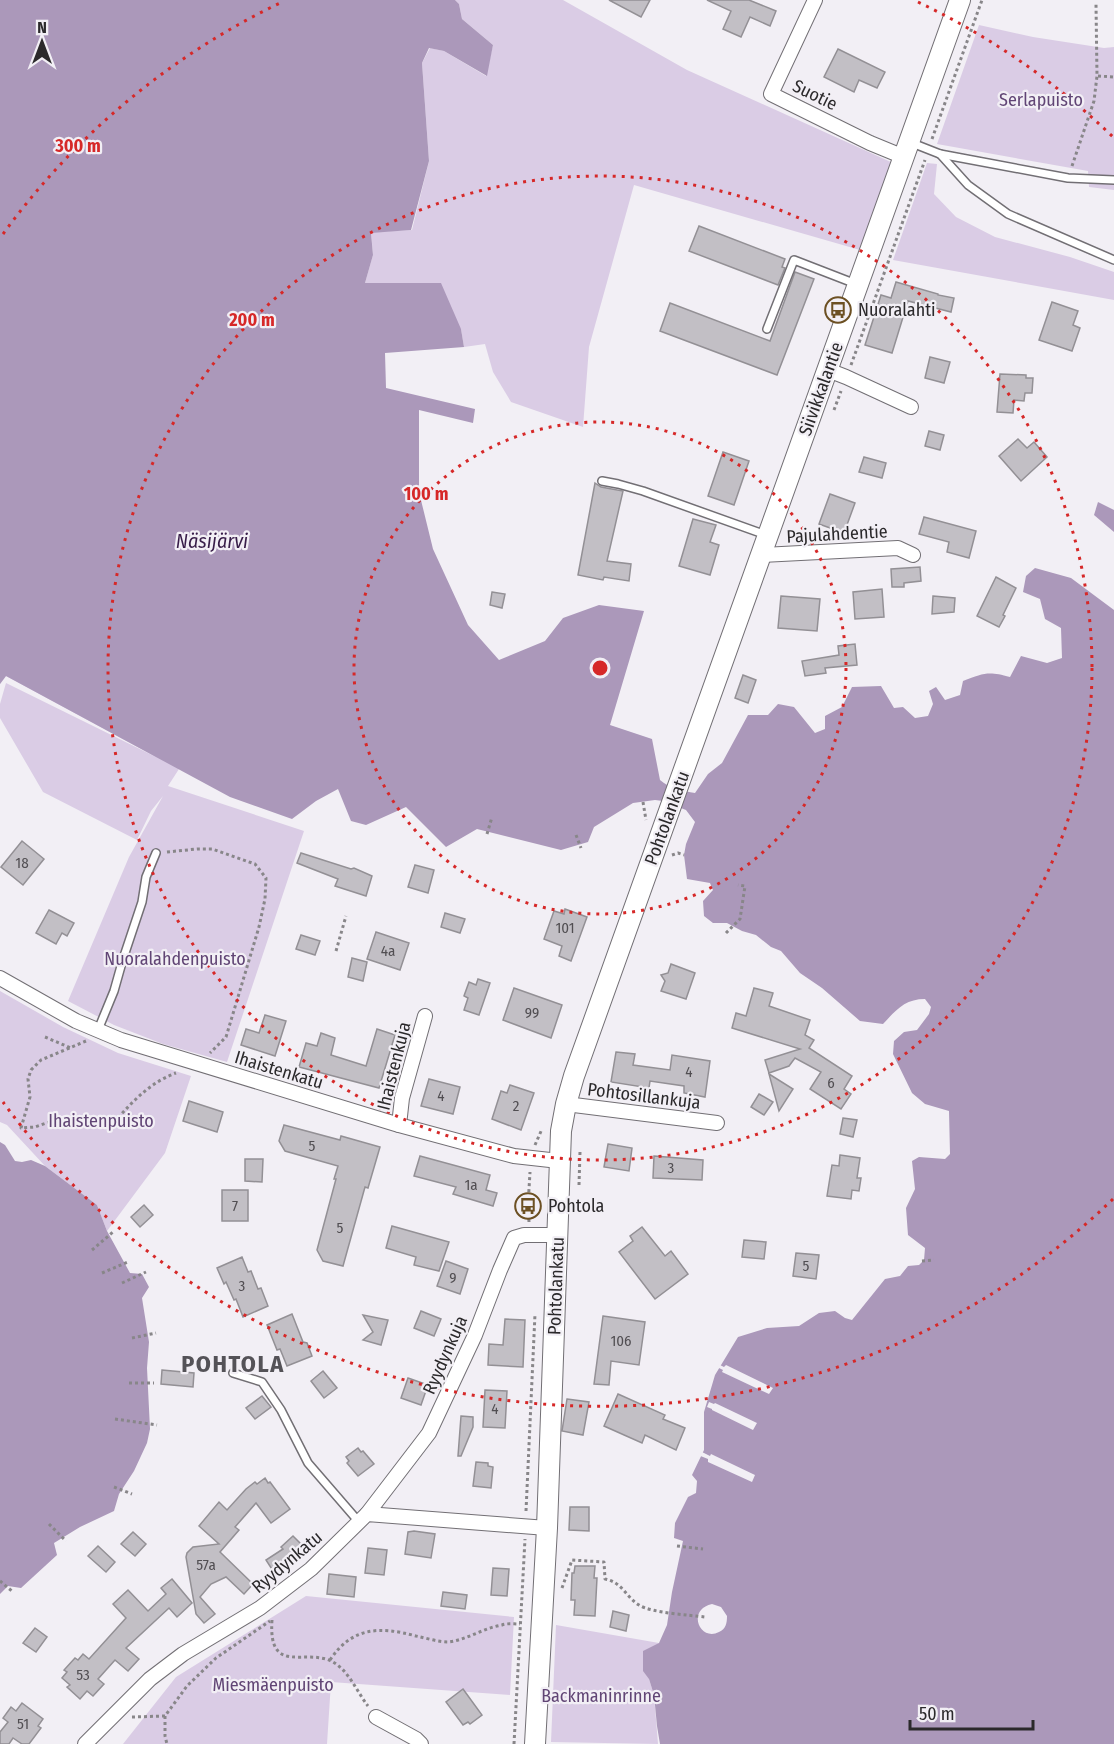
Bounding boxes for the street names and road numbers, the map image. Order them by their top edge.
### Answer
street label: Suotie [789,75,841,115]
street label: Siivikkalantie [794,339,848,439]
street label: Pajulahdentie [786,520,888,548]
street label: Pohtolankatu [640,768,694,868]
street label: Ihaistenkuja [372,1019,416,1112]
street label: Ihaistenkatu [232,1046,326,1094]
street label: Pohtosillankuja [586,1078,702,1114]
street label: Pohtolankatu [543,1237,569,1335]
street label: Ryydynkuja [418,1312,472,1398]
street label: Ryydynkatu [247,1526,327,1598]

